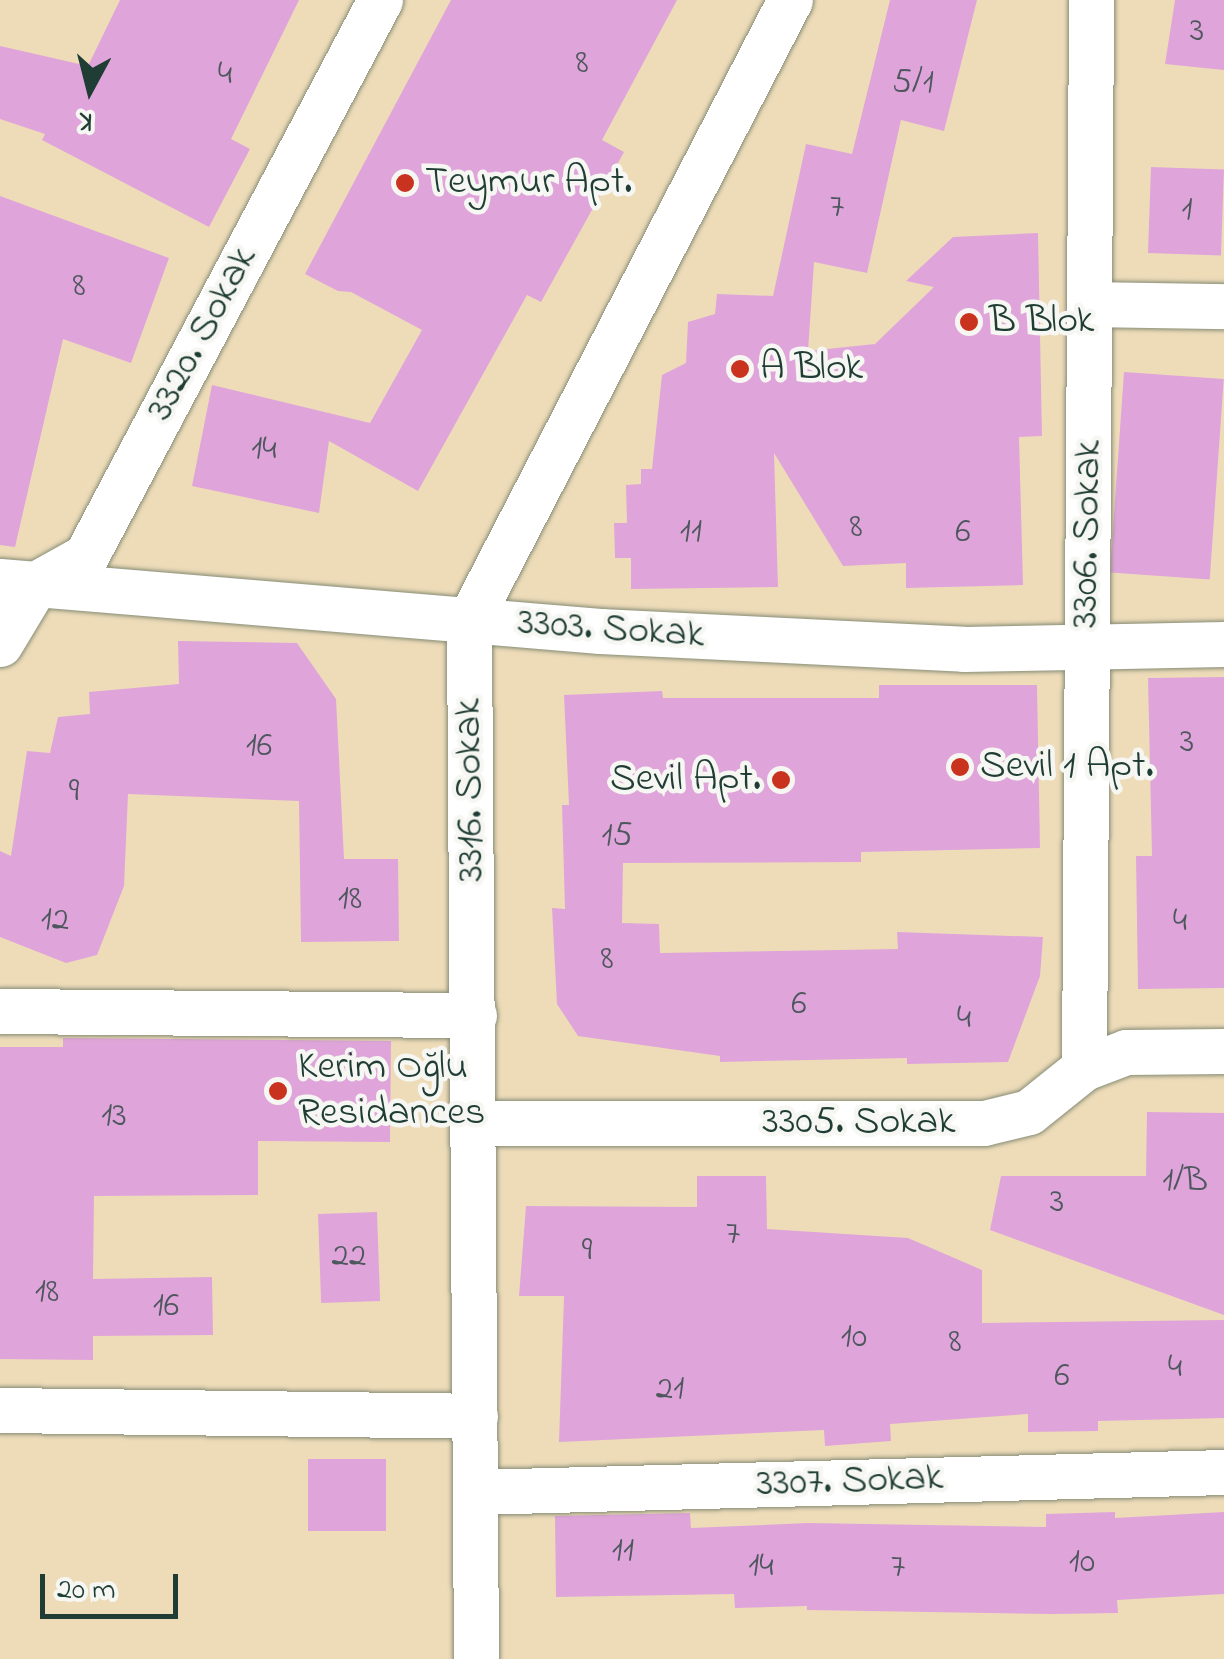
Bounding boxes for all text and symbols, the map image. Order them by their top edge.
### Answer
house number: 3 [1190,11,1204,53]
north arrow [40,40,140,140]
house number: 8 [575,43,589,85]
house number: 4 [218,54,232,96]
house number: 5/1 [892,63,934,105]
text: K [77,99,96,141]
place label: Teymur Apt. [425,159,632,207]
marker: Teymur Apt. [394,172,416,194]
house number: 7 [830,187,844,229]
house number: 1 [1181,190,1193,232]
street label: 3320. Sokak [137,239,269,429]
house number: 8 [72,266,86,308]
place label: B Blok [989,298,1094,346]
marker: B Blok [958,311,980,333]
place label: A Blok [760,345,863,393]
marker: A Blok [729,358,751,380]
house number: 14 [251,429,277,471]
street label: 3306. Sokak [1062,440,1114,628]
house number: 8 [849,507,863,549]
house number: 11 [680,512,702,554]
house number: 6 [955,512,971,554]
street label: 3303. Sokak [516,600,706,660]
street label: 3316. Sokak [445,698,497,882]
house number: 3 [1180,722,1194,764]
house number: 16 [246,726,272,768]
place label: Sevil 1 Apt. [980,743,1154,791]
place label: Sevil Apt. [610,756,761,804]
marker: Sevil 1 Apt. [949,756,971,778]
marker: Sevil Apt. [770,769,792,791]
house number: 9 [69,771,79,813]
house number: 15 [601,816,633,858]
house number: 18 [338,879,362,921]
house number: 12 [41,900,69,942]
house number: 4 [1173,901,1187,943]
house number: 8 [600,939,614,981]
house number: 6 [791,984,807,1026]
house number: 4 [957,998,971,1040]
place label: Kerim Oğlu Residances [298,1044,485,1138]
marker: Kerim Oğlu Residances [267,1080,289,1102]
house number: 13 [101,1096,127,1138]
street label: 3305. Sokak [762,1099,956,1147]
house number: 1/B [1162,1161,1208,1203]
house number: 3 [1050,1182,1064,1224]
house number: 7 [726,1214,740,1256]
house number: 9 [582,1230,592,1272]
house number: 22 [332,1236,366,1278]
house number: 18 [35,1272,59,1314]
house number: 16 [153,1286,179,1328]
house number: 10 [841,1317,867,1359]
house number: 8 [948,1322,962,1364]
house number: 4 [1168,1347,1182,1389]
house number: 6 [1054,1356,1070,1398]
house number: 21 [656,1369,684,1411]
street label: 3307. Sokak [756,1455,944,1509]
house number: 11 [612,1531,634,1573]
house number: 10 [1069,1542,1095,1584]
house number: 14 [748,1546,774,1588]
house number: 7 [891,1547,905,1589]
scale bar [45,1554,182,1616]
text: 20 m [57,1569,116,1613]

